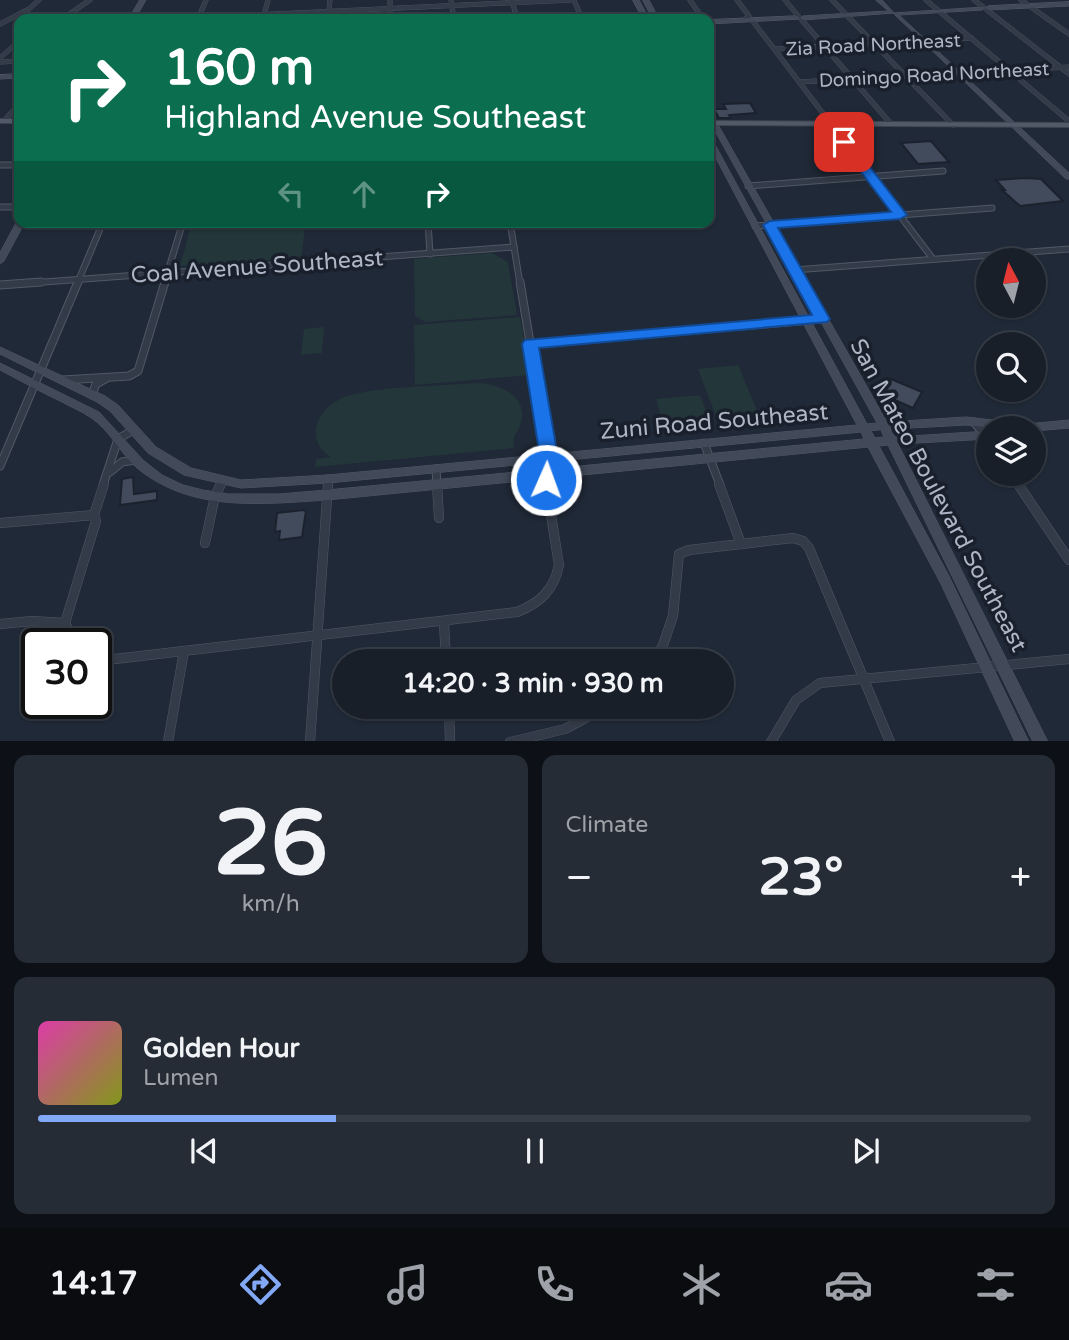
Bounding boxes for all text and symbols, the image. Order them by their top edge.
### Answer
street label: Zia Road Northeast [785,29,961,61]
text: 160 m [164,39,314,98]
icon: right [49,42,140,133]
street label: Domingo Road Northeast [818,58,1050,92]
text: Highland Avenue Southeast [164,99,586,137]
pin [814,112,874,172]
icon: arrive [825,123,863,161]
icon: left [272,175,310,213]
icon: ahead [345,175,383,213]
icon: right [418,175,456,213]
street label: Coal Avenue Southeast [130,244,385,290]
north arrow [976,248,1046,318]
map controls [976,248,1046,486]
button: search [976,332,1046,402]
street label: San Mateo Boulevard Southeast [843,334,1033,657]
street label: Zuni Road Southeast [599,398,829,446]
button: layers [976,416,1046,486]
position arrow [509,443,583,517]
speed limit sign: 30 [21,628,112,719]
text: 14:20 · 3 min · 930 m [402,668,664,699]
text: 26 [214,789,328,899]
text: Climate [566,811,648,839]
text: 23° [759,846,844,909]
text: − [566,855,593,901]
text: + [1010,855,1031,901]
text: km/h [242,890,300,918]
text: Golden Hour [143,1033,300,1064]
text: Lumen [143,1064,218,1092]
icon: previous [185,1132,223,1170]
icon: pause [516,1132,554,1170]
icon: next [847,1132,885,1170]
icon: directions [236,1260,285,1309]
icon: music [383,1260,432,1309]
icon: phone [530,1260,579,1309]
icon: climate [677,1260,726,1309]
icon: car [824,1260,873,1309]
icon: filters [971,1260,1020,1309]
text: 14:17 [49,1265,138,1303]

